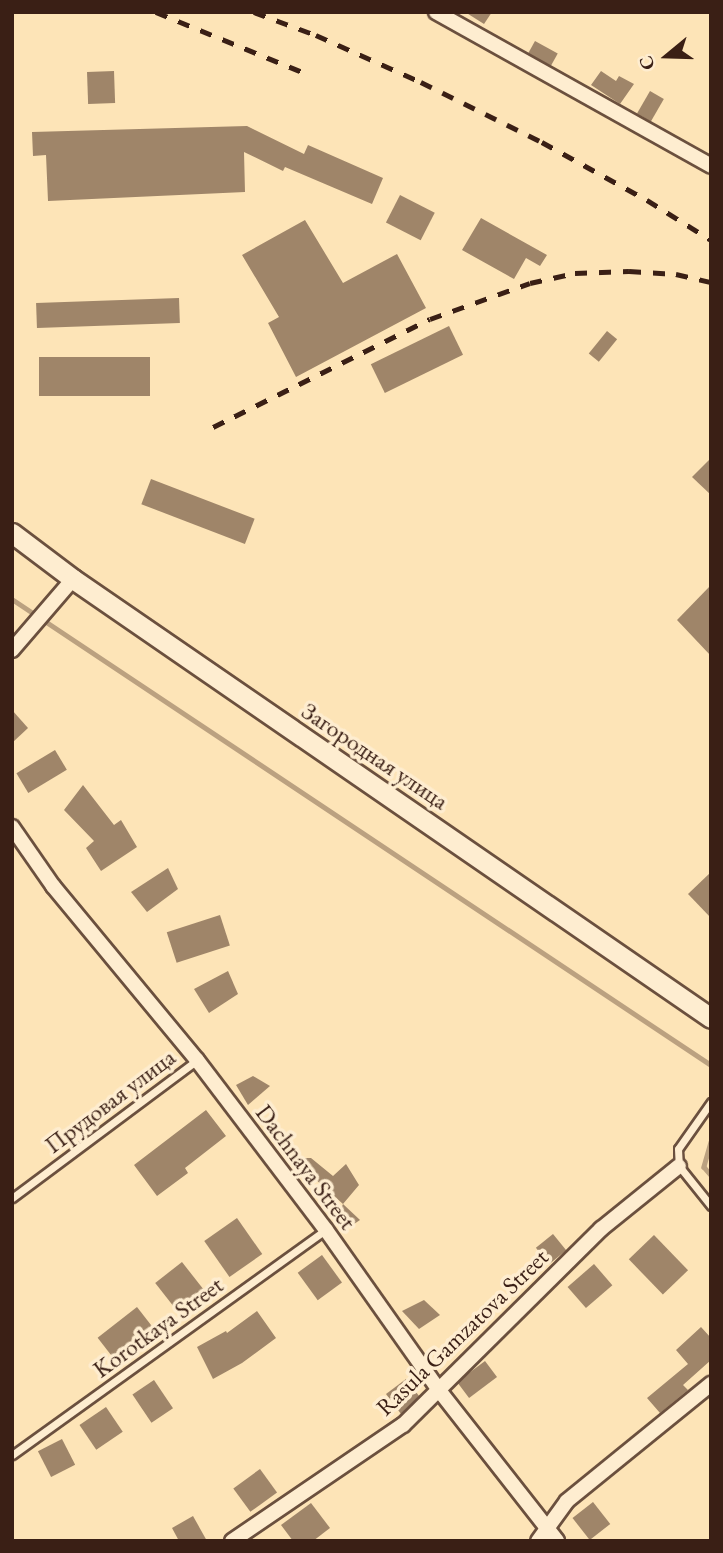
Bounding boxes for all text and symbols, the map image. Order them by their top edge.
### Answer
north arrow [632,21,702,91]
text: С [633,53,661,73]
street label: Загородная улица [296,696,454,816]
street label: Прудовая улица [39,1043,181,1159]
street label: Dachnaya Street [250,1099,362,1235]
street label: Rasula Gamzatova Street [370,1242,554,1422]
street label: Korotkaya Street [87,1270,229,1384]

